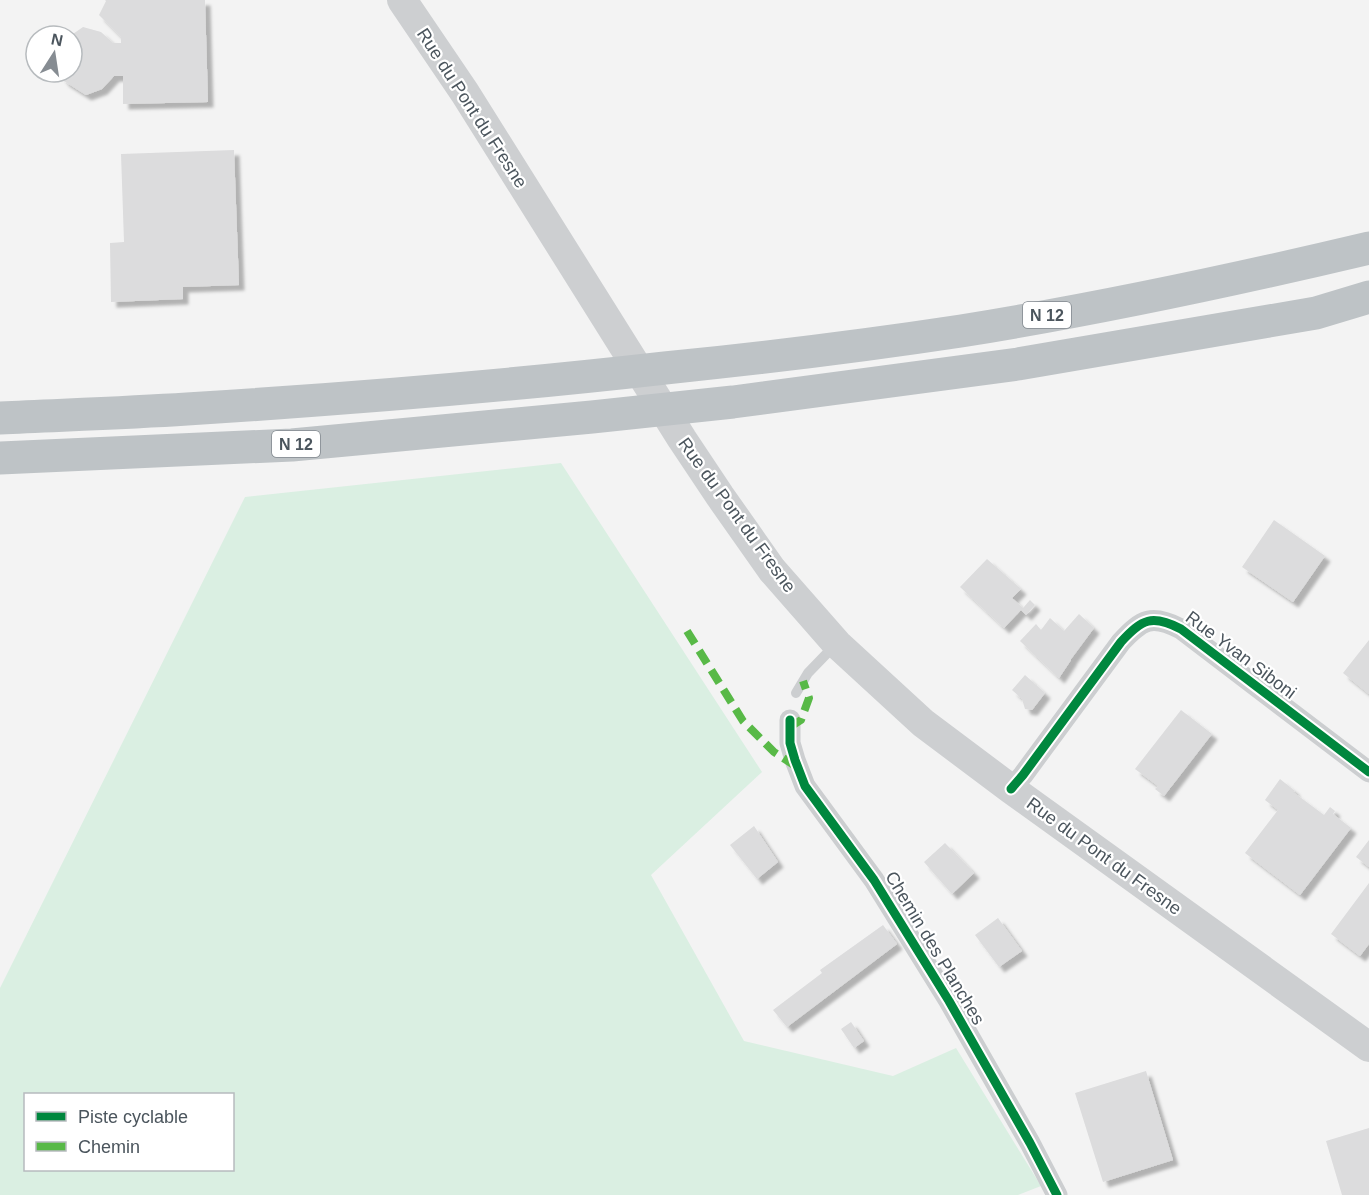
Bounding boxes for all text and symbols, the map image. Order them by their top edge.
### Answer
north arrow [24,24,84,84]
street label: Rue du Pont du Fresne [413,25,531,191]
text: N [50,30,64,49]
road number: N 12 [1023,302,1071,328]
road number: N 12 [272,431,320,457]
street label: Rue du Pont du Fresne [674,434,800,596]
street label: Rue Yvan Siboni [1182,607,1300,703]
street label: Rue du Pont du Fresne [1023,793,1185,919]
street label: Chemin des Planches [881,868,989,1028]
legend [24,1093,234,1171]
text: Piste cyclable [78,1107,188,1127]
text: Chemin [78,1137,140,1157]

